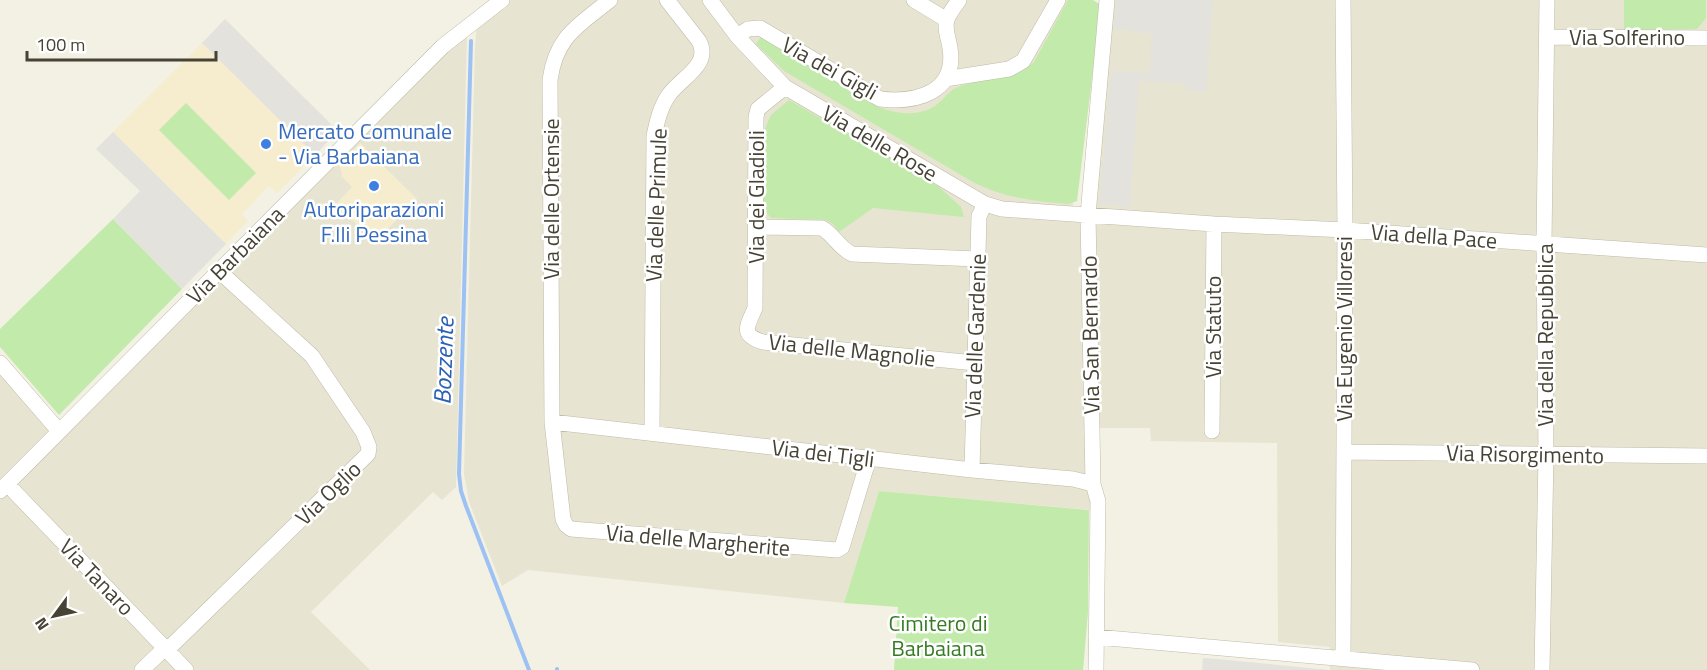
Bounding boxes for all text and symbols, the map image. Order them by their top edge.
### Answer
street label: Via Solferino [1569,20,1685,54]
scale bar [27,24,216,62]
street label: Via dei Gigli [776,28,884,108]
text: 100 m [36,31,85,58]
street label: Via delle Rose [816,96,944,190]
place label: Mercato Comunale - Via Barbaiana [278,114,452,173]
street label: Via delle Ortensie [534,118,568,280]
street label: Via delle Primule [636,127,676,283]
street label: Via dei Gladioli [739,130,773,264]
marker: Mercato Comunale - Via Barbaiana [259,137,273,151]
marker: Autoriparazioni F.lli Pessina [367,179,381,193]
place label: Autoriparazioni F.lli Pessina [304,192,444,251]
street label: Via Barbaiana [178,198,292,312]
street label: Via della Pace [1370,215,1498,257]
street label: Via Eugenio Villoresi [1327,236,1361,422]
street label: Via della Repubblica [1528,243,1562,427]
street label: Via delle Gardenie [955,253,995,419]
street label: Via San Bernardo [1072,255,1108,415]
street label: Via Statuto [1196,276,1230,378]
water label: Bozzente [423,315,463,405]
street label: Via delle Magnolie [767,324,937,376]
street label: Via dei Tigli [770,430,876,476]
street label: Via Risorgimento [1446,436,1604,472]
street label: Via Oglio [287,453,369,533]
street label: Via delle Margherite [604,515,792,565]
street label: Via Tanaro [51,531,143,623]
north arrow [24,586,84,646]
park label: Cimitero di Barbaiana [888,606,988,665]
text: N [28,613,55,635]

